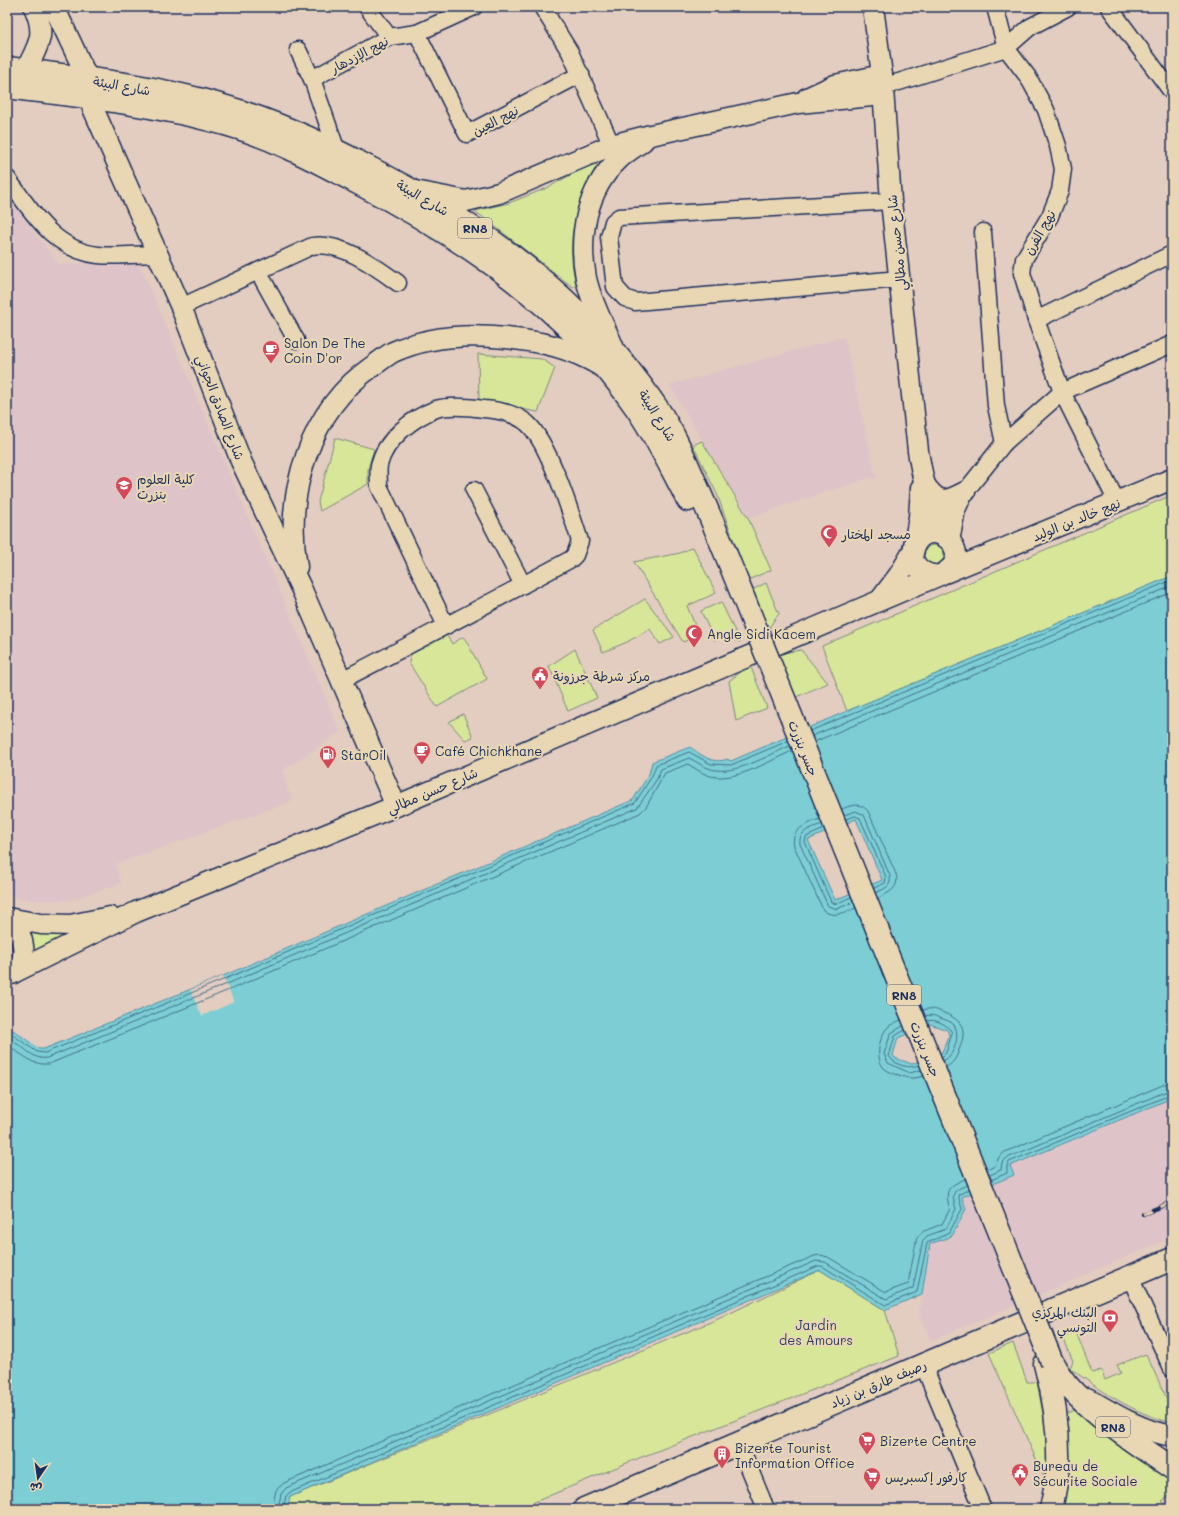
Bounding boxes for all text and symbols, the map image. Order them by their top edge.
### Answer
street label: نهج الإزدهار [326,32,392,79]
street label: شارع البيئة [92,72,152,100]
street label: نهج العين [469,101,522,141]
street label: شارع البيئة [393,175,452,221]
street label: شارع حسن مطالي [882,194,913,292]
street label: نهج الفرن [1019,207,1060,258]
road number: RN8 [458,218,492,238]
place label: Salon De The Coin D'or [284,334,366,366]
cafe icon: Salon De The Coin D'or [261,339,281,364]
street label: شارع الصادق الجواني [189,352,249,464]
street label: شارع البيئة [634,386,681,445]
place label: كلية العلوم بنزرت [137,470,195,503]
school or university icon: كلية العلوم بنزرت [114,475,134,500]
street label: نهج خالد بن الوليد [1029,494,1123,546]
mosque icon: مسجد المختار [819,523,839,548]
place label: مسجد المختار [841,525,911,543]
mosque icon: Angle Sidi Kacem [684,623,704,648]
place label: Angle Sidi Kacem [707,625,816,642]
public building icon: مركز شرطة جرزونة [530,665,550,690]
place label: مركز شرطة جرزونة [553,667,650,685]
street label: جسر بنزرت [784,718,823,779]
cafe icon: Café Chichkhane [412,740,432,765]
place label: Café Chichkhane [435,742,542,759]
fuel station icon: StarOil [318,744,338,769]
place label: StarOil [341,746,386,763]
street label: شارع حسن مطالي [384,763,481,820]
road number: RN8 [887,985,921,1005]
street label: جسر بنزرت [906,1019,945,1080]
place label: البنك المركزي التونسي [1032,1303,1097,1339]
bank icon: البنك المركزي التونسي [1100,1308,1120,1333]
park label: Jardin des Amours [779,1316,853,1348]
street label: رصيف طارق بن زياد [827,1355,929,1412]
road number: RN8 [1096,1417,1130,1437]
supermarket icon: Bizerte Centre [857,1430,877,1455]
place label: Bizerte Centre [880,1432,977,1449]
place label: Bizerte Tourist Information Office [735,1439,855,1471]
building icon: Bizerte Tourist Information Office [712,1444,732,1469]
place label: Bureau de Sécurite Sociale [1033,1457,1138,1489]
north arrow [18,1458,58,1498]
public building icon: Bureau de Sécurite Sociale [1010,1462,1030,1487]
supermarket icon: كارفور إكسبريس [862,1466,882,1491]
place label: كارفور إكسبريس [885,1468,968,1486]
text: ش [28,1480,43,1497]

